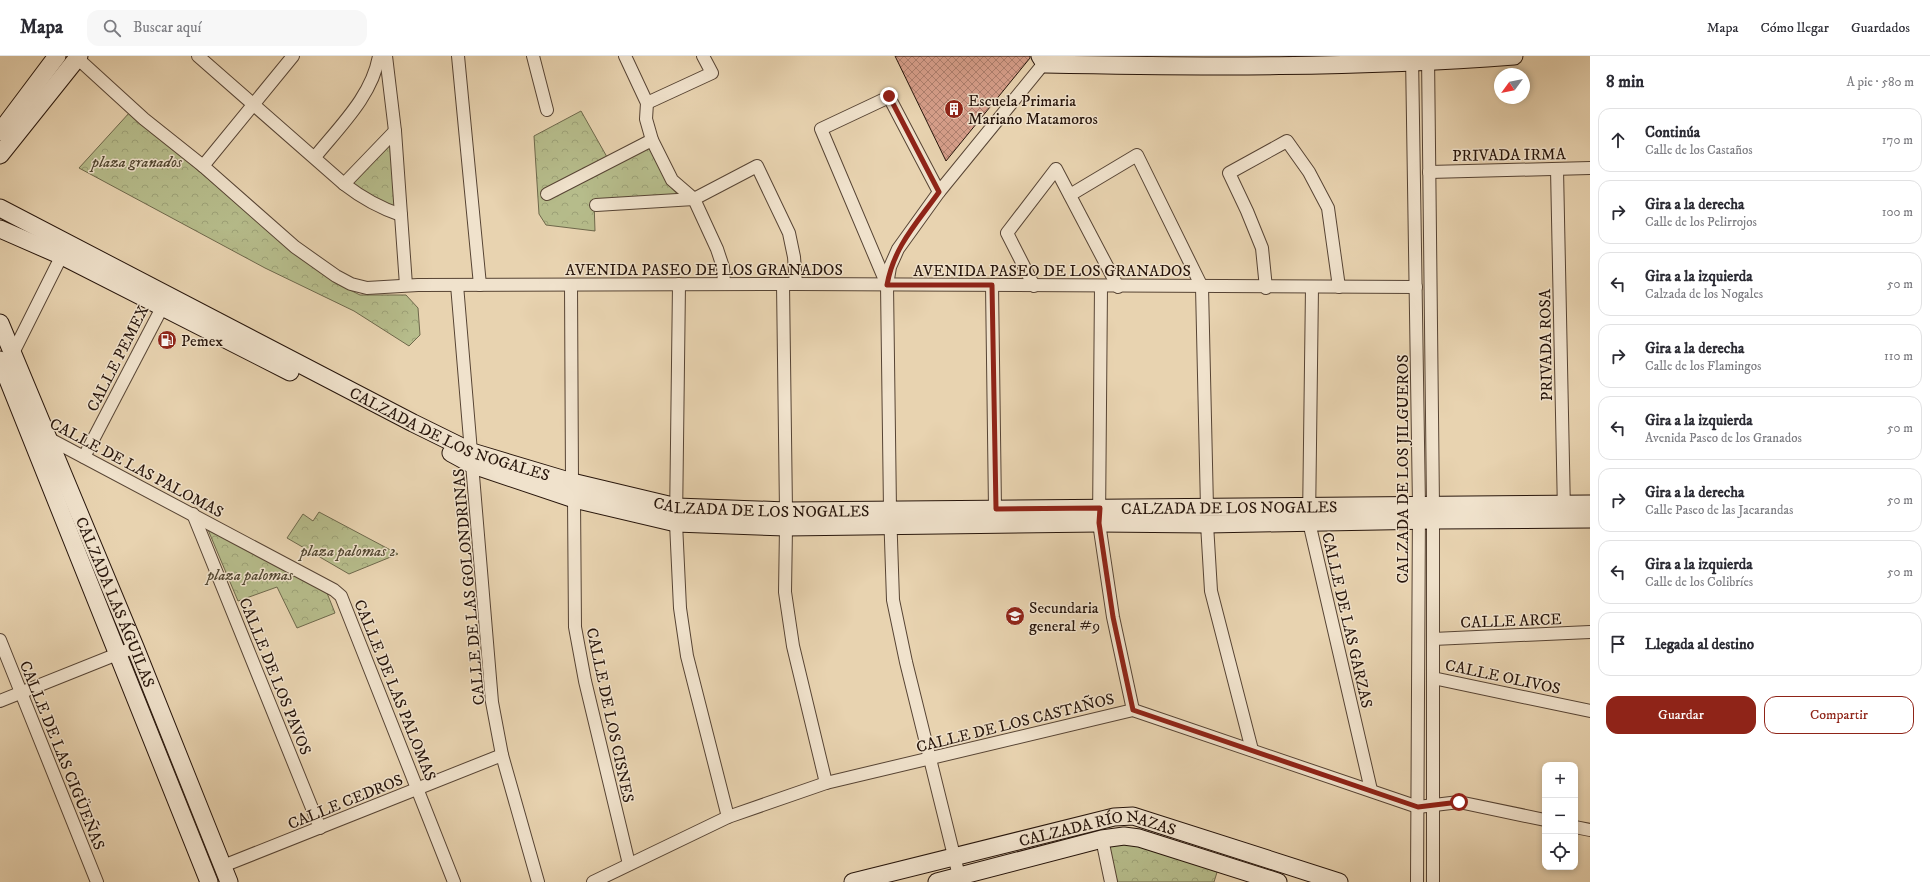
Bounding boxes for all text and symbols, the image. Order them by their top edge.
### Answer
search box [87,10,367,46]
text: Mapa [20,16,63,39]
icon: search [101,17,123,39]
text: Buscar aquí [133,18,201,37]
text: Mapa [1707,19,1738,37]
text: Cómo llegar [1760,19,1829,37]
text: Guardados [1851,19,1910,37]
north arrow [1494,68,1530,104]
text: 8 min [1606,71,1644,93]
text: A pie · 580 m [1846,74,1914,90]
route end [880,87,898,105]
place label: Escuela Primaria Mariano Matamoros [968,91,1098,129]
building icon: Escuela Primaria Mariano Matamoros [943,98,965,120]
text: Continúa [1645,123,1700,142]
icon: ahead [1607,129,1629,151]
text: 170 m [1882,132,1913,148]
text: Calle de los Castaños [1645,142,1753,158]
street label: PRIVADA IRMA [1452,144,1567,166]
park label: plaza granados [89,152,183,172]
text: Gira a la derecha [1645,195,1744,214]
icon: right [1607,201,1629,223]
text: 100 m [1882,204,1913,220]
text: Calle de los Pelirrojos [1645,214,1757,230]
street label: AVENIDA PASEO DE LOS GRANADOS [565,260,843,280]
street label: AVENIDA PASEO DE LOS GRANADOS [913,261,1191,281]
text: Gira a la izquierda [1645,267,1753,286]
icon: left [1607,273,1629,295]
text: 50 m [1887,276,1913,292]
text: Calzada de los Nogales [1645,286,1763,302]
street label: PRIVADA ROSA [1535,288,1557,401]
street label: CALLE PEMEX [82,302,153,415]
fuel station icon: Pemex [156,329,178,351]
place label: Pemex [181,331,223,351]
text: Gira a la derecha [1645,339,1744,358]
icon: right [1607,345,1629,367]
text: 110 m [1884,348,1913,364]
street label: CALZADA DE LOS JILGUEROS [1393,354,1413,584]
text: Calle de los Flamingos [1645,358,1761,374]
street label: CALZADA DE LOS NOGALES [346,383,552,486]
text: Gira a la izquierda [1645,411,1753,430]
street label: CALLE DE LAS PALOMAS [46,414,227,522]
icon: left [1607,417,1629,439]
text: 50 m [1887,420,1913,436]
text: Avenida Paseo de los Granados [1645,430,1802,446]
street label: CALLE DE LAS GOLONDRINAS [449,468,489,706]
text: Gira a la derecha [1645,483,1744,502]
icon: right [1607,489,1629,511]
text: 50 m [1887,492,1913,508]
street label: CALZADA DE LOS NOGALES [651,493,869,522]
street label: CALZADA DE LOS NOGALES [1121,497,1337,519]
text: Calle Paseo de las Jacarandas [1645,502,1793,518]
street label: CALZADA LAS ÁGUILAS [71,514,159,690]
street label: CALLE DE LAS GARZAS [1317,530,1377,710]
park label: plaza palomas 2 [297,541,396,561]
text: Gira a la izquierda [1645,555,1753,574]
icon: left [1607,561,1629,583]
text: 50 m [1887,564,1913,580]
park label: plaza palomas [204,565,294,585]
text: Calle de los Colibríes [1645,574,1753,590]
street label: CALLE DE LOS PAVOS [234,595,316,758]
street label: CALLE DE LAS PALOMAS [349,597,441,784]
place label: Secundaria general #9 [1029,598,1100,636]
school or university icon: Secundaria general #9 [1004,605,1026,627]
street label: CALLE ARCE [1460,609,1562,633]
street label: CALLE DE LOS CISNES [582,626,638,804]
icon: arrive [1607,633,1629,655]
text: Llegada al destino [1645,635,1754,654]
street label: CALLE OLIVOS [1443,655,1562,699]
street label: CALLE DE LAS CIGÜEÑAS [15,658,109,853]
street label: CALLE DE LOS CASTAÑOS [914,689,1116,757]
button: Guardar [1606,696,1756,734]
button: Compartir [1764,696,1914,734]
map controls [1542,762,1578,870]
button: + [1542,762,1578,798]
street label: CALLE CEDROS [285,770,406,834]
route start [1450,793,1468,811]
button: − [1542,798,1578,834]
street label: CALZADA RÍO NAZAS [1017,807,1179,851]
button: locate [1542,834,1578,870]

